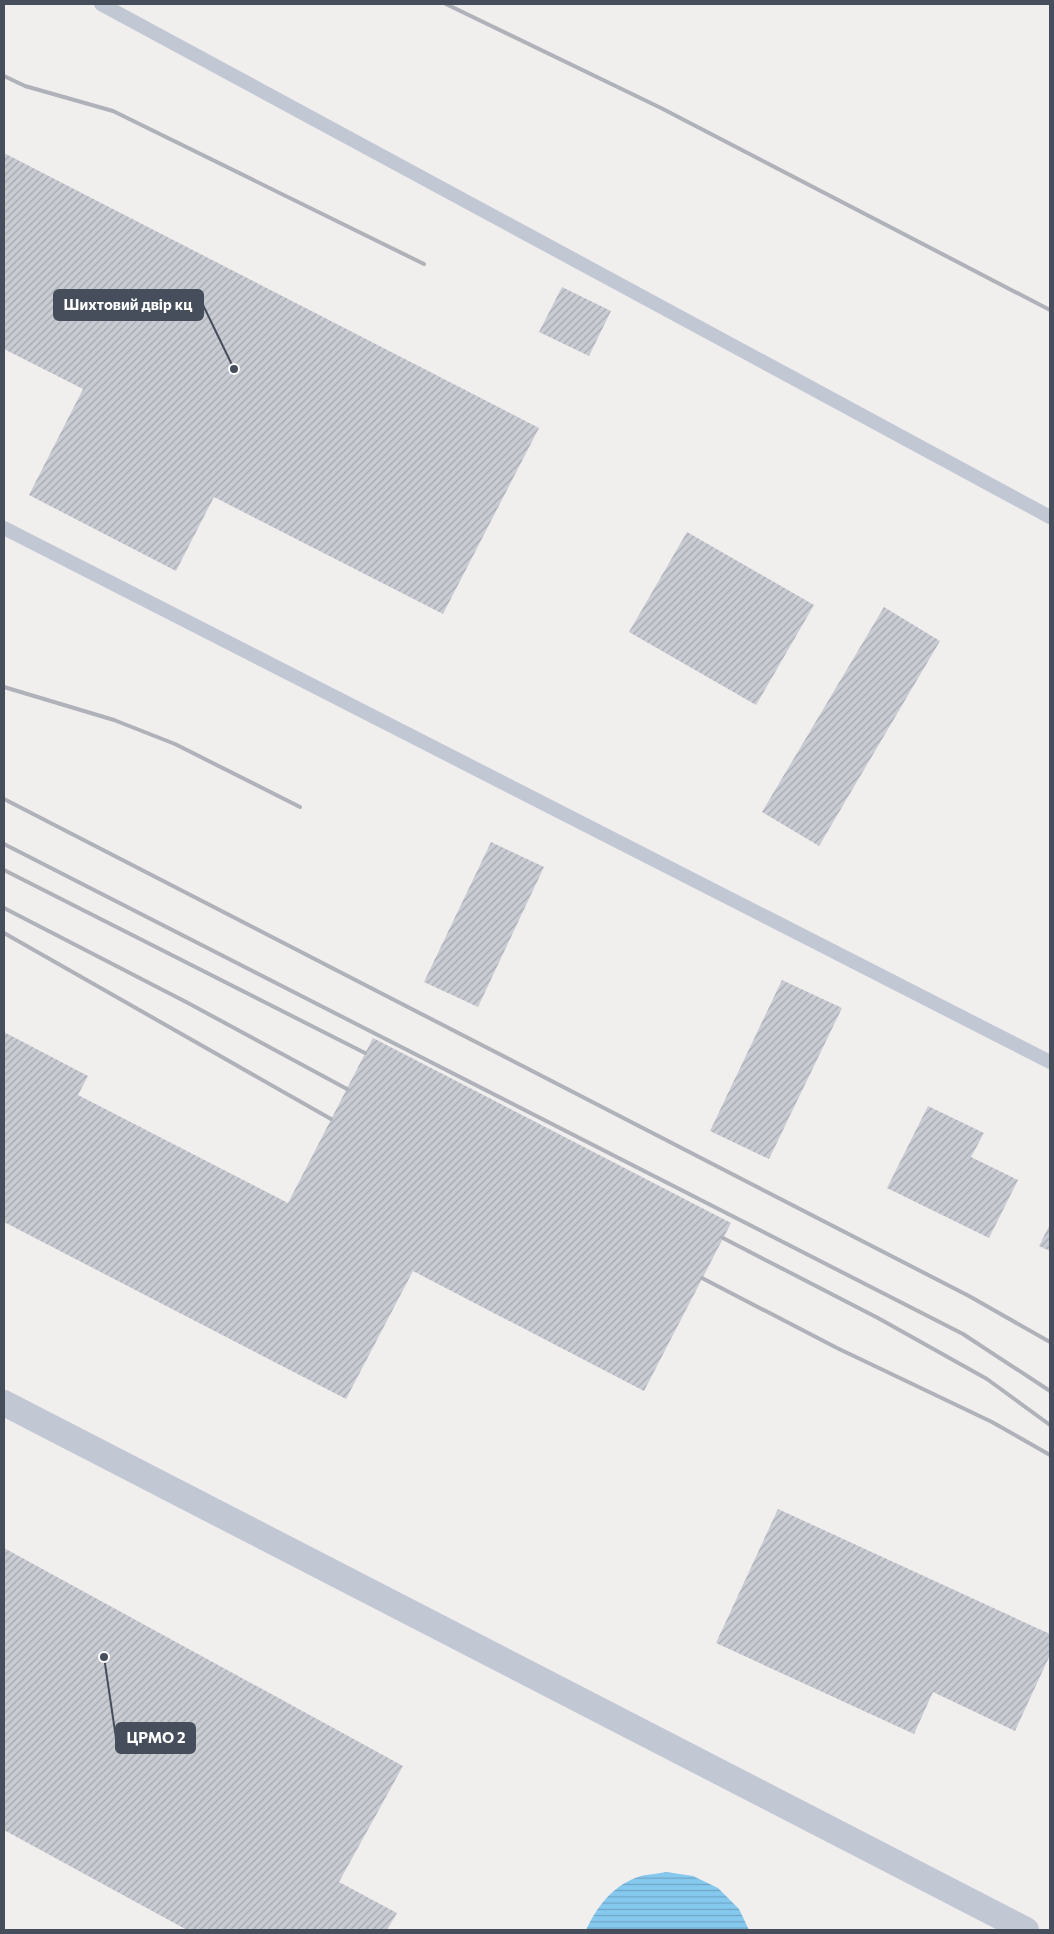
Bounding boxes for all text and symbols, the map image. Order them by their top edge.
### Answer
callout: Шихтовий двір кц [54,290,203,320]
text: Шихтовий двір кц [64,295,192,313]
callout: ЦРМО 2 [116,1723,195,1753]
text: ЦРМО 2 [127,1728,186,1746]

